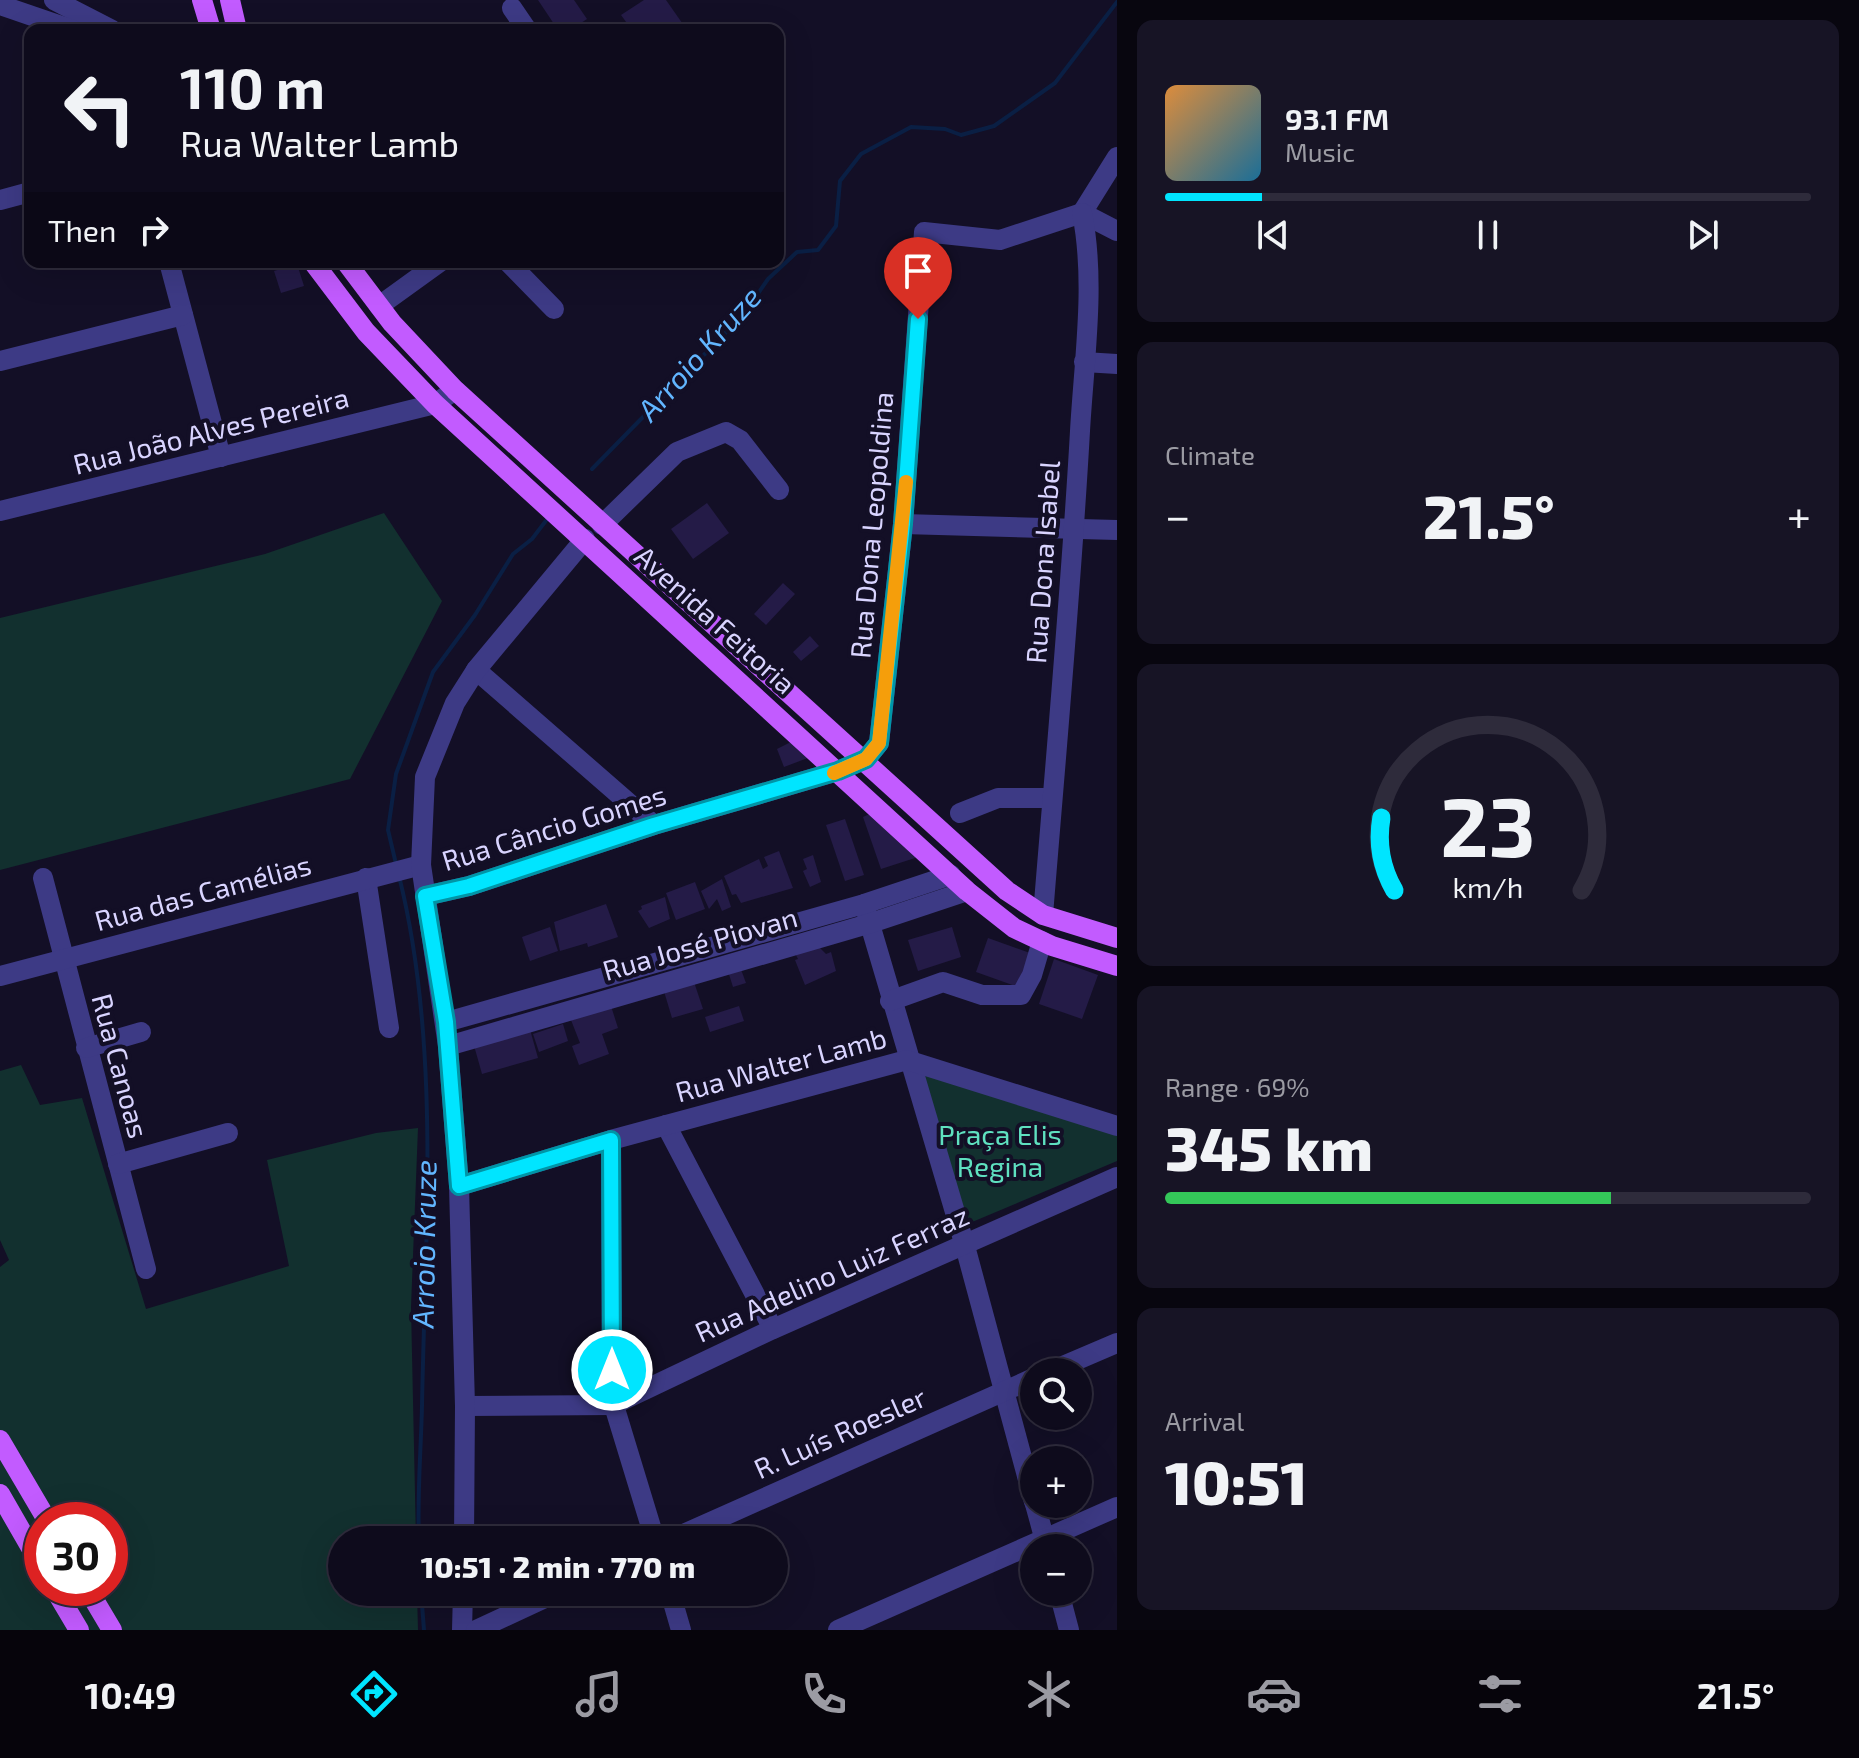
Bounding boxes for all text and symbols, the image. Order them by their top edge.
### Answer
text: 110 m [180,53,325,120]
icon: left [48,56,152,160]
text: 93.1 FM [1285,100,1389,136]
text: Rua Walter Lamb [180,121,459,164]
text: Music [1285,136,1355,167]
icon: right [132,208,176,252]
text: Then [48,212,116,248]
icon: previous [1251,213,1295,257]
icon: pause [1466,213,1510,257]
icon: next [1681,213,1725,257]
pin [884,237,952,319]
icon: arrive [896,249,940,293]
water label: Arroio Kruze [628,278,768,428]
street label: Rua João Alves Pereira [69,379,352,481]
street label: Rua Dona Leopoldina [842,390,900,660]
text: Climate [1165,439,1255,470]
street label: Rua Dona Isabel [1018,459,1066,665]
text: 21.5° [1423,479,1554,551]
text: − [1165,488,1191,541]
text: + [1787,488,1811,541]
street label: Avenida Feitoria [628,538,803,700]
text: 23 [1440,774,1536,874]
street label: Rua Câncio Gomes [438,777,670,877]
street label: Rua das Camélias [91,847,315,937]
text: km/h [1453,869,1523,904]
street label: Rua José Piovan [599,899,801,987]
street label: Rua Canoas [85,990,157,1142]
street label: Rua Walter Lamb [672,1020,890,1109]
text: Range · 69% [1165,1071,1310,1102]
text: 345 km [1165,1111,1373,1183]
park label: Praça Elis Regina [938,1117,1062,1183]
water label: Arroio Kruze [404,1160,442,1329]
street label: Rua Adelino Luiz Ferraz [689,1197,974,1349]
position arrow [570,1328,654,1412]
map controls [1020,1358,1092,1606]
button: search [1020,1358,1092,1430]
street label: R. Luís Roesler [748,1379,931,1485]
text: Arrival [1165,1405,1244,1436]
text: 10:51 [1165,1445,1308,1517]
button: + [1020,1446,1092,1518]
speed limit sign: 30 [24,1502,128,1606]
button: − [1020,1534,1092,1606]
text: 10:51 · 2 min · 770 m [421,1548,695,1584]
icon: directions [346,1666,402,1722]
icon: music [571,1666,627,1722]
icon: phone [796,1666,852,1722]
icon: climate [1021,1666,1077,1722]
icon: car [1246,1666,1302,1722]
icon: filters [1472,1666,1528,1722]
text: 10:49 [85,1673,176,1716]
text: 21.5° [1697,1673,1774,1716]

